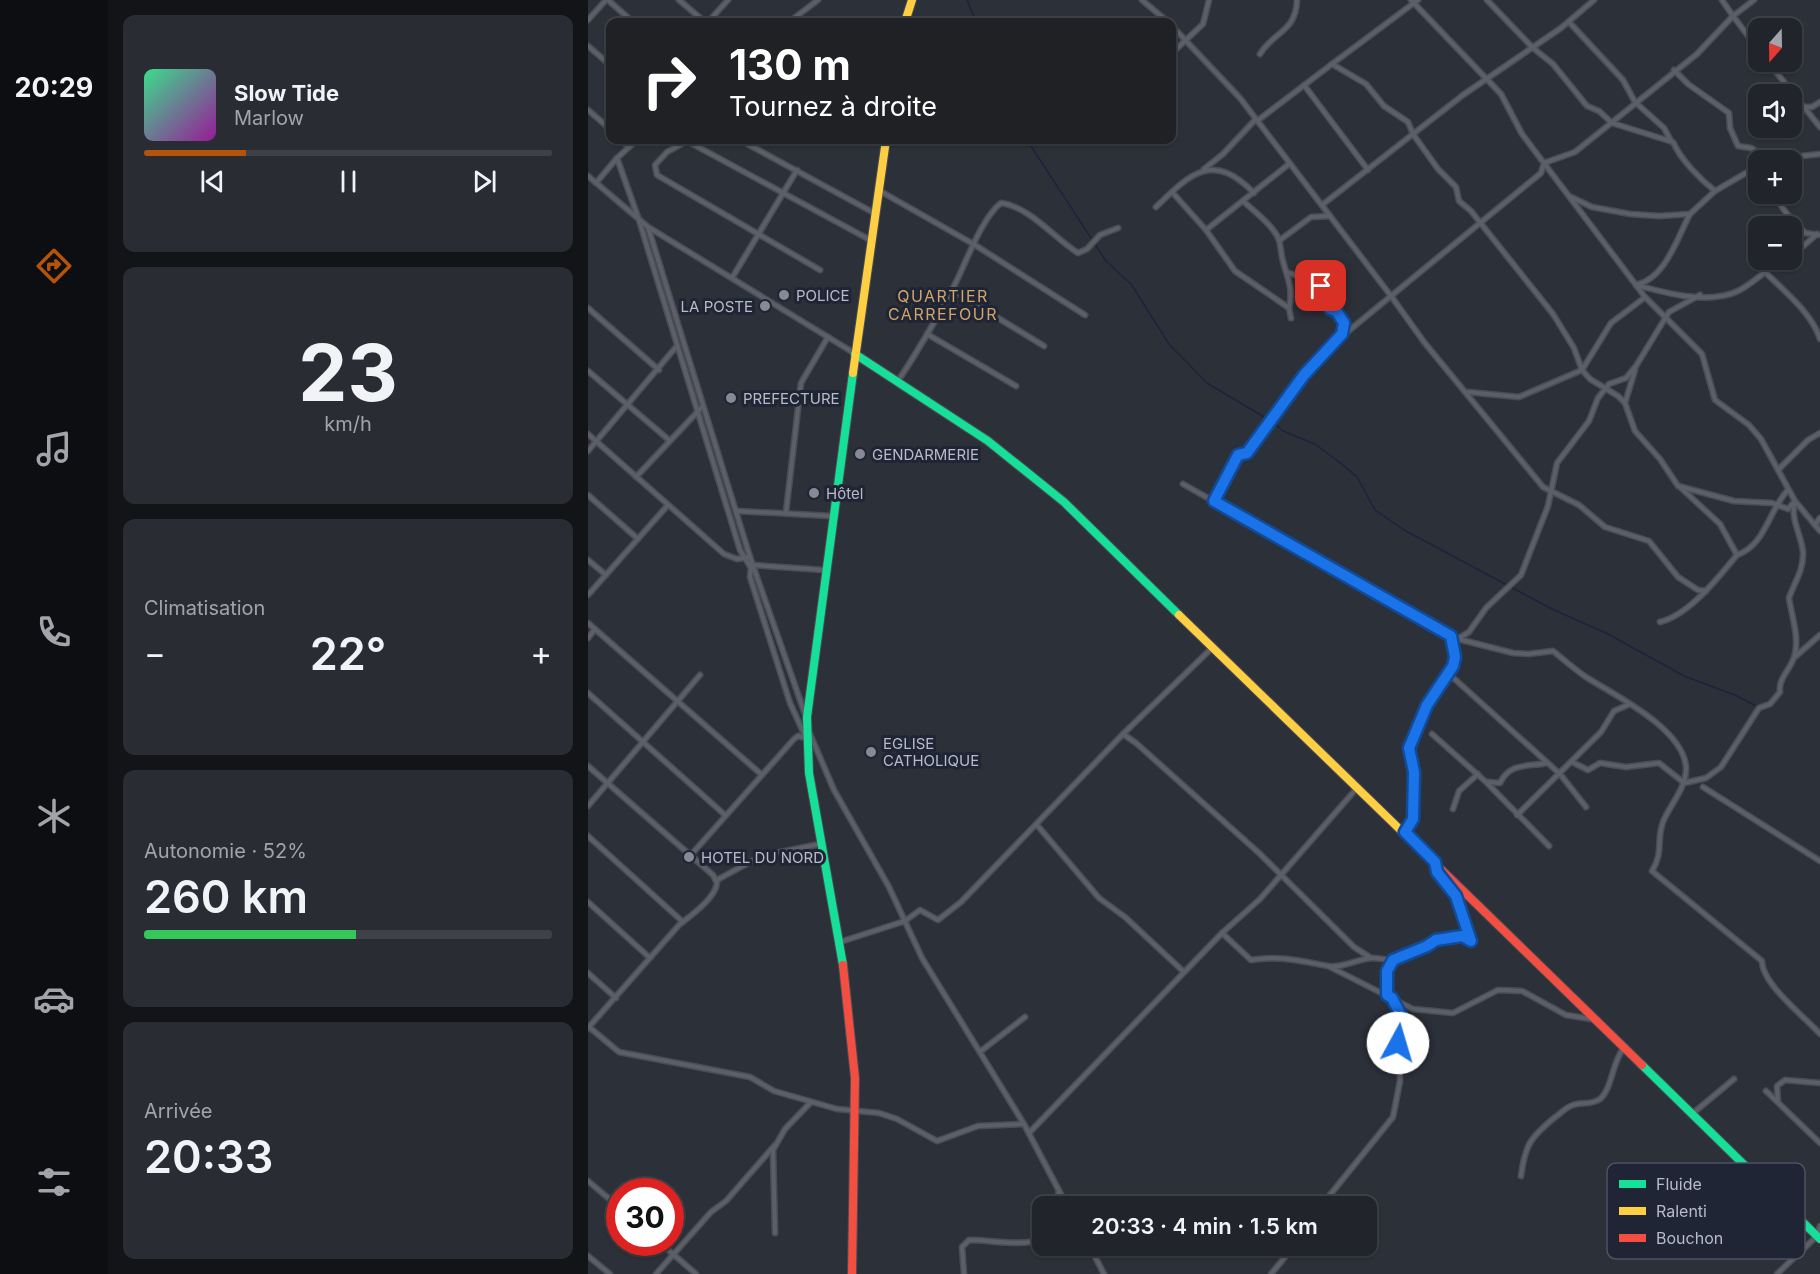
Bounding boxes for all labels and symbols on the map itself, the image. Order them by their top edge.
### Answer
north arrow [1748,18,1802,72]
pin [1295,260,1346,311]
place label: POLICE [796,286,850,305]
district label: QUARTIER CARREFOUR [888,286,998,324]
marker: POLICE [777,288,791,302]
place label: LA POSTE [681,297,753,316]
marker: LA POSTE [758,299,772,313]
place label: PREFECTURE [743,389,840,408]
marker: PREFECTURE [724,391,738,405]
place label: GENDARMERIE [872,445,979,464]
marker: GENDARMERIE [853,447,867,461]
place label: Hôtel [826,484,863,503]
marker: Hôtel [807,486,821,500]
place label: EGLISE CATHOLIQUE [883,734,979,770]
marker: EGLISE CATHOLIQUE [864,745,878,759]
place label: HOTEL DU NORD [701,848,824,867]
marker: HOTEL DU NORD [682,850,696,864]
position arrow [1366,1011,1430,1075]
legend [1607,1163,1805,1259]
text: Fluide [1656,1174,1702,1194]
speed limit sign: 30 [606,1178,684,1256]
text: Ralenti [1656,1201,1707,1221]
text: Bouchon [1656,1228,1723,1248]

